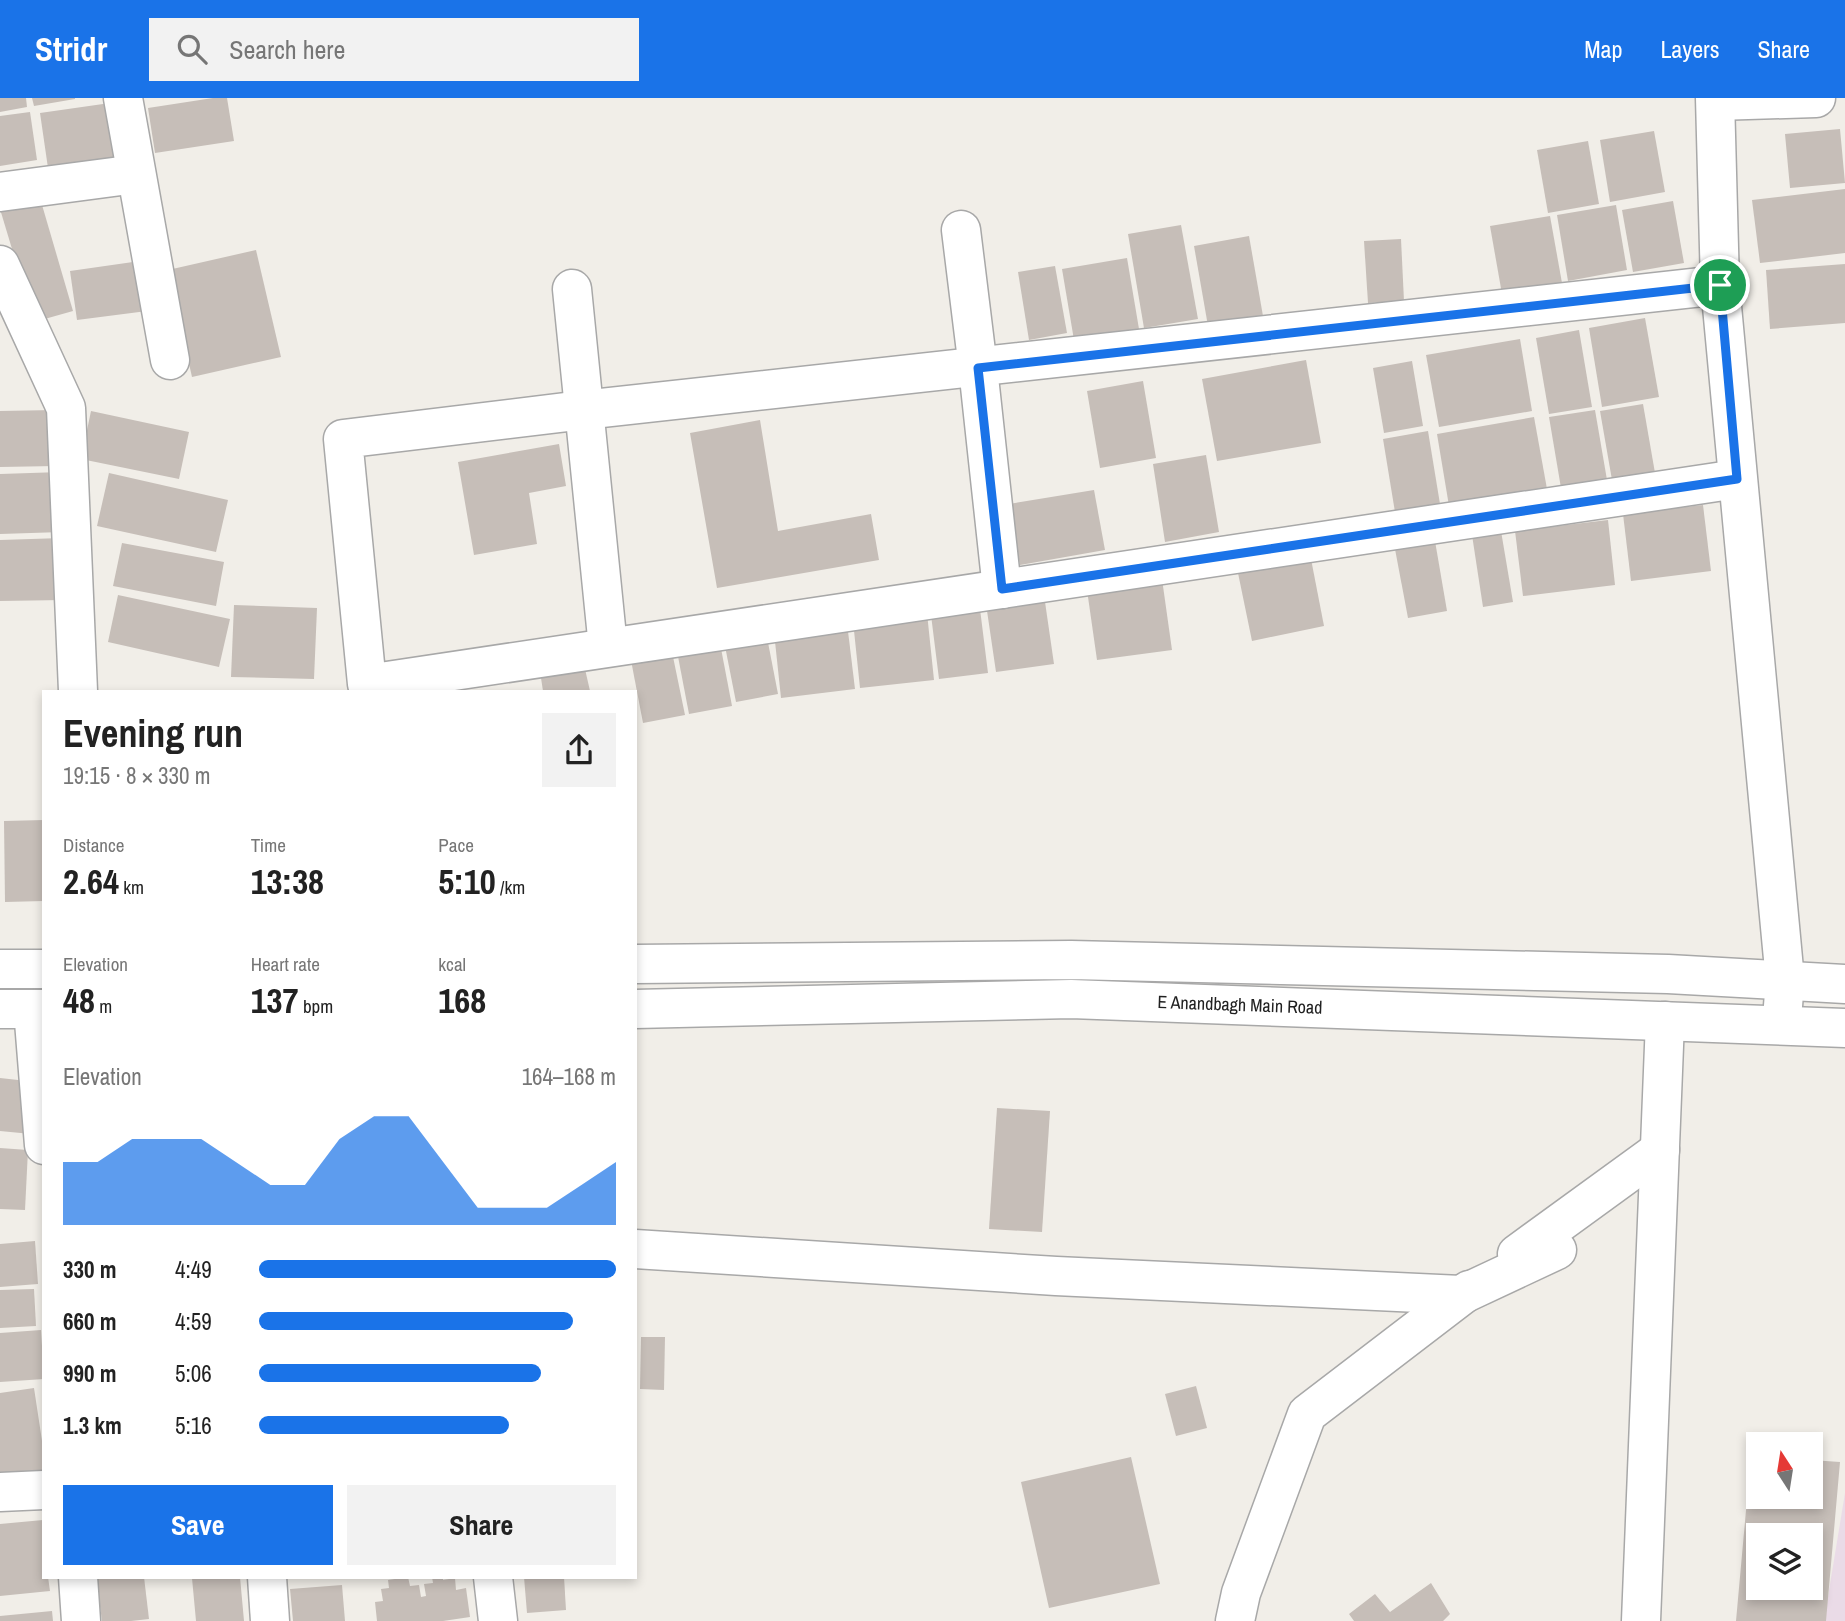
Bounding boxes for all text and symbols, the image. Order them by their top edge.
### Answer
search box [149,18,639,81]
text: Stridr [35,27,107,71]
icon: search [173,30,211,68]
text: Search here [229,32,345,67]
text: Map [1584,33,1622,65]
text: Layers [1660,33,1719,65]
text: Share [1757,33,1810,65]
pin [1690,255,1750,315]
icon: arrive [1701,266,1739,304]
text: Evening run [63,708,243,759]
button: share [542,713,616,787]
text: 19:15 · 8 × 330 m [63,760,210,791]
text: Distance [63,832,124,858]
text: Time [251,832,286,858]
text: Pace [438,832,474,858]
text: 2.64 [63,858,119,905]
text: 13:38 [251,858,324,905]
text: 5:10 [438,858,496,905]
text: km [119,874,144,900]
text: /km [496,874,525,900]
text: Elevation [63,951,128,977]
text: Heart rate [251,951,320,977]
text: kcal [438,951,466,977]
text: 48 [63,977,95,1024]
text: 137 [251,977,299,1024]
text: 168 [438,977,486,1024]
street label: E Anandbagh Main Road [1157,989,1323,1020]
text: m [95,993,112,1019]
text: bpm [299,993,333,1019]
text: Elevation [63,1061,142,1092]
text: 164–168 m [522,1061,616,1092]
text: 330 m [63,1254,116,1285]
text: 4:49 [175,1254,212,1285]
text: 660 m [63,1306,116,1337]
text: 4:59 [175,1306,212,1337]
text: 990 m [63,1358,116,1389]
text: 5:06 [175,1358,212,1389]
text: 1.3 km [63,1410,122,1441]
text: 5:16 [175,1410,212,1441]
north arrow [1746,1432,1824,1508]
map controls [1746,1432,1823,1600]
button: Save [63,1485,333,1565]
button: Share [347,1485,616,1565]
button: layers [1746,1523,1823,1600]

